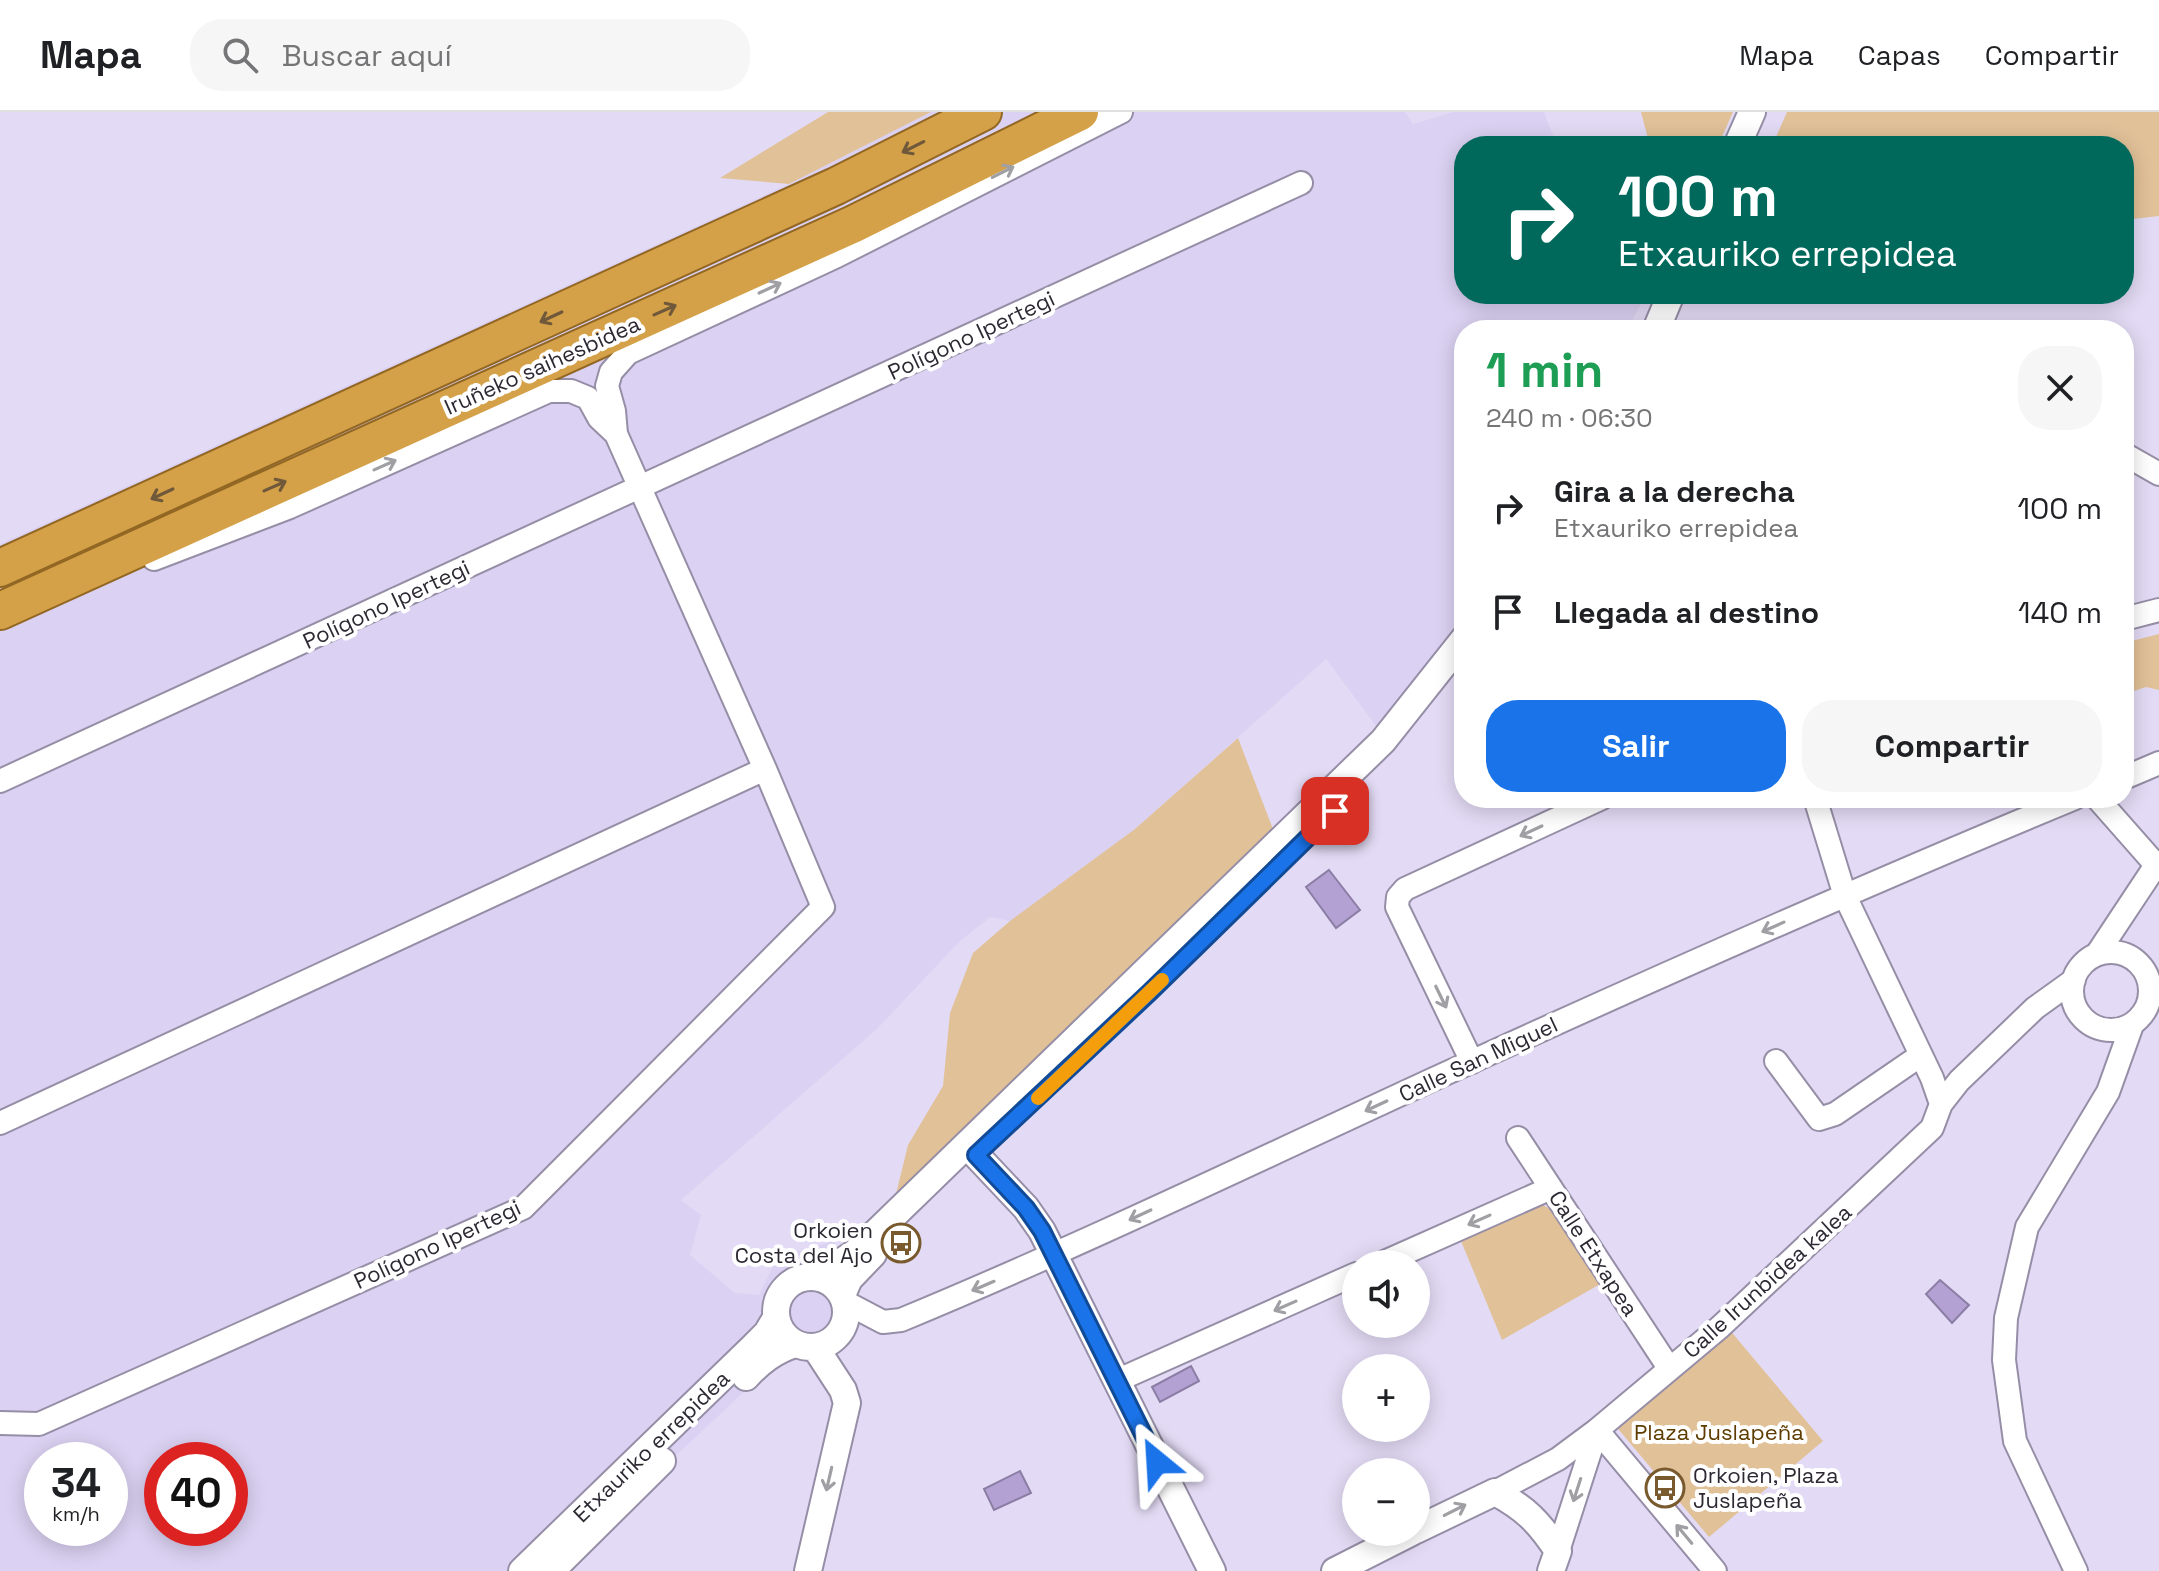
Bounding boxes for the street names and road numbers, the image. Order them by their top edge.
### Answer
street label: Polígono Ipertegi [883,284,1059,386]
street label: Iruñeko saihesbidea [440,309,644,421]
street label: Polígono Ipertegi [298,553,474,655]
street label: Calle San Miguel [1394,1010,1562,1108]
street label: Calle Etxapea [1543,1185,1645,1321]
street label: Polígono Ipertegi [349,1193,525,1295]
street label: Calle Irunbidea kalea [1677,1198,1857,1364]
street label: Etxauriko errepidea [567,1364,735,1528]

